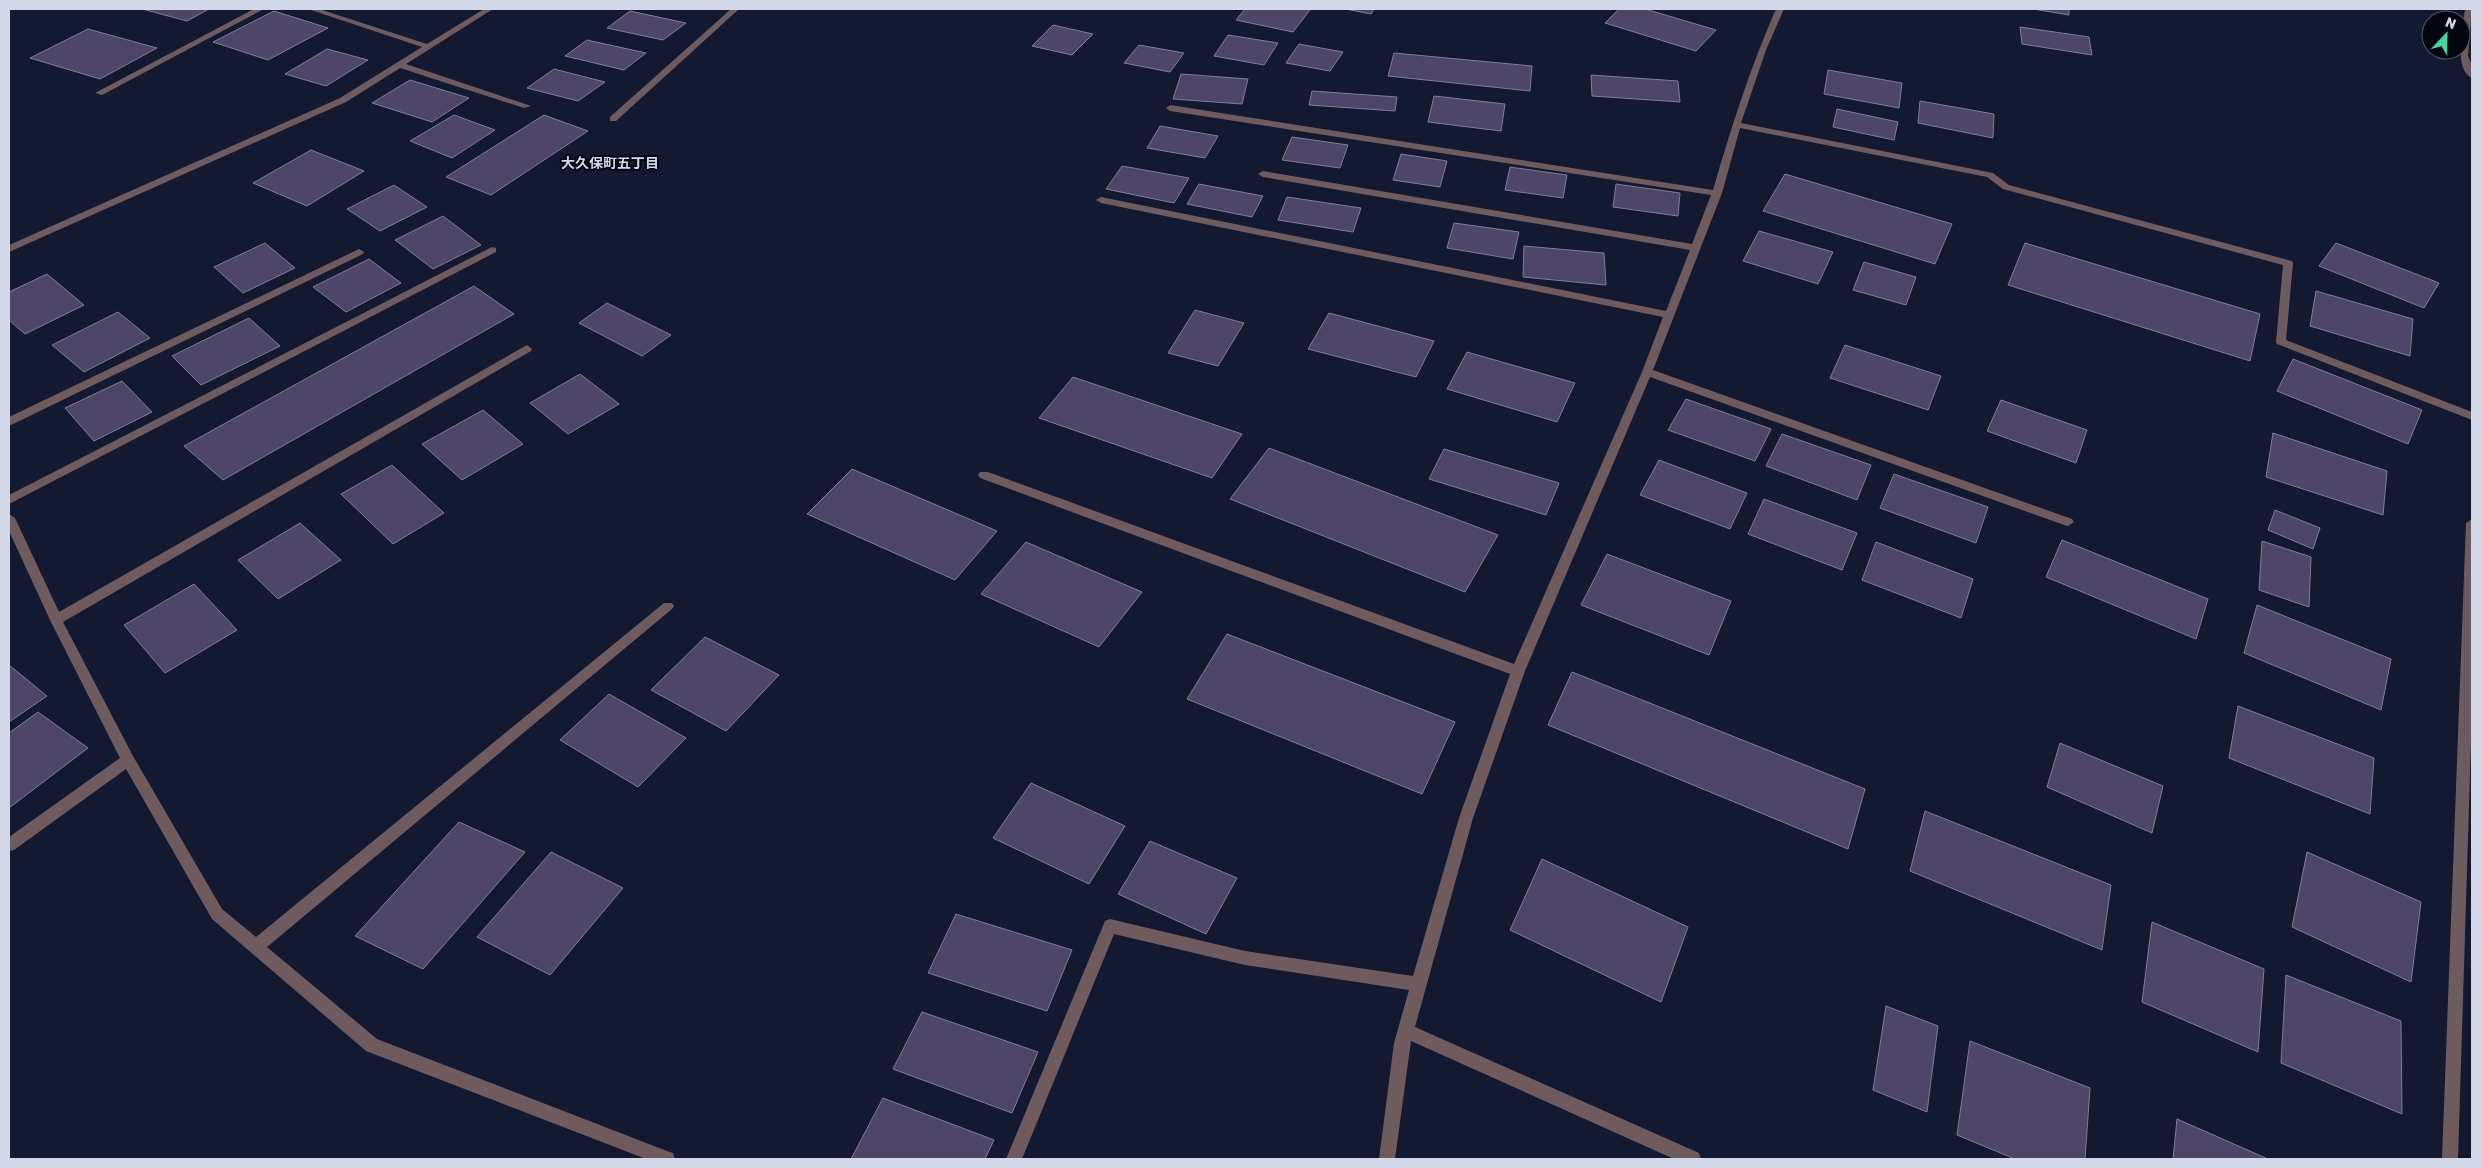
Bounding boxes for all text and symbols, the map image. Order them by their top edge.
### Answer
north arrow [2421,10,2471,60]
text: N [2443,14,2459,33]
district label: 大久保町五丁目 [561,155,659,172]

